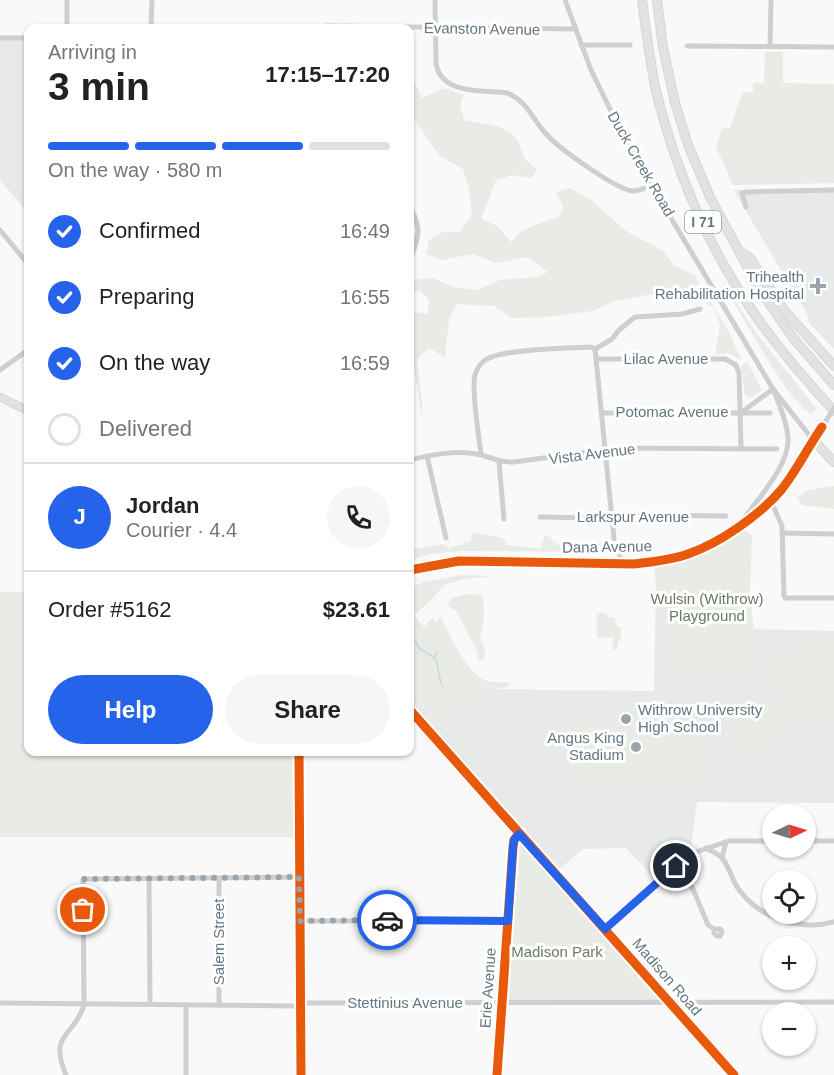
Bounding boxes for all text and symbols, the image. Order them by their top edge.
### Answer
street label: Evanston Avenue [424,19,540,38]
text: Arriving in [48,41,137,63]
text: 17:15–17:20 [265,62,390,87]
text: 3 min [48,65,150,108]
street label: Duck Creek Road [604,108,678,219]
text: On the way · 580 m [48,159,223,181]
road number: I 71 [685,211,721,233]
icon: check [48,215,81,248]
text: Confirmed [99,218,200,243]
text: 16:49 [340,220,390,242]
place label: Trihealth Rehabilitation Hospital [655,268,804,302]
marker: Trihealth Rehabilitation Hospital [809,277,827,295]
icon: check [48,281,81,314]
text: Preparing [99,284,194,309]
text: 16:55 [340,286,390,308]
icon: check [48,347,81,380]
text: On the way [99,350,210,375]
street label: Lilac Avenue [624,350,708,367]
text: 16:59 [340,352,390,374]
street label: Potomac Avenue [615,403,729,420]
text: Delivered [99,416,192,441]
street label: Vista Avenue [548,440,636,467]
button: phone [327,486,390,549]
text: Jordan [126,493,199,518]
text: J [73,504,86,529]
street label: Larkspur Avenue [577,508,689,525]
text: Courier · 4.4 [126,519,237,541]
street label: Dana Avenue [562,537,652,556]
park label: Wulsin (Withrow) Playground [650,590,764,624]
text: Order #5162 [48,597,172,622]
text: $23.61 [323,597,390,622]
button: Help [48,675,213,744]
button: Share [225,675,390,744]
place label: Withrow University High School [638,701,763,735]
marker: Withrow University High School [619,712,633,726]
place label: Angus King Stadium [547,729,624,763]
marker: Angus King Stadium [629,740,643,754]
north arrow [762,804,816,858]
map controls [762,804,816,1056]
pin [650,840,701,891]
icon: home [659,849,692,882]
button: locate [762,870,816,924]
pin [57,884,108,935]
courier [357,890,417,950]
icon: bag [66,893,99,926]
street label: Salem Street [210,898,227,985]
icon: car [371,904,404,937]
street label: Madison Road [629,935,706,1019]
button: + [762,936,816,990]
park label: Madison Park [511,943,603,960]
street label: Erie Avenue [476,947,499,1029]
street label: Stettinius Avenue [347,994,463,1011]
button: − [762,1002,816,1056]

